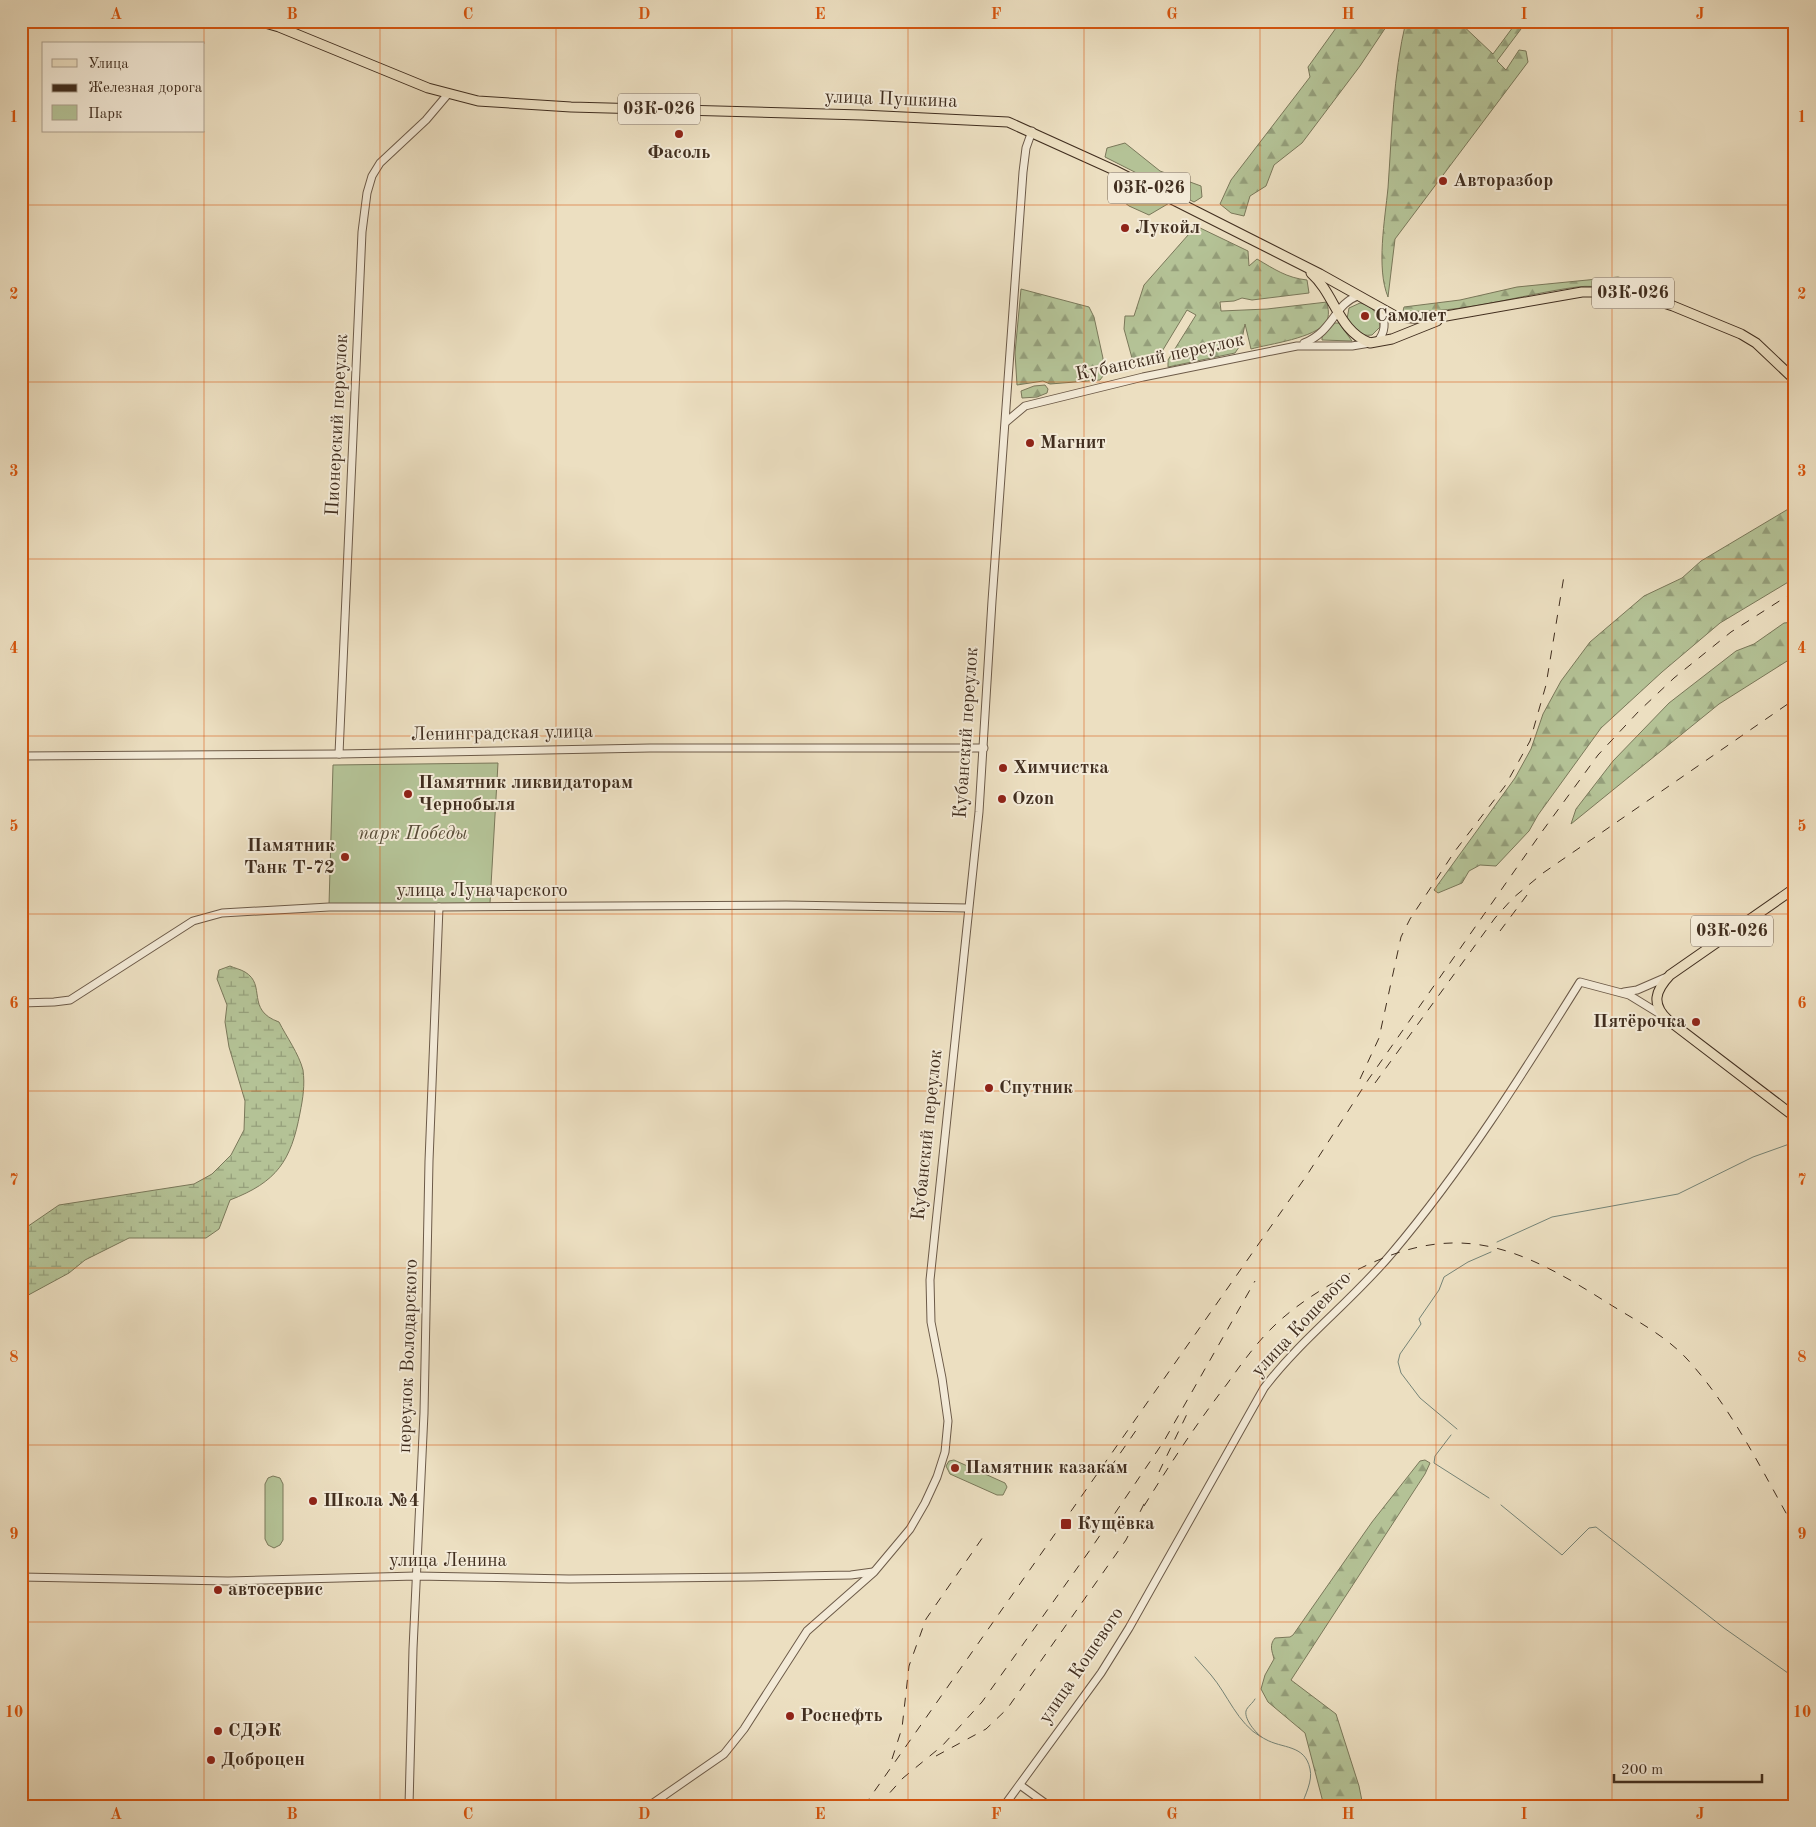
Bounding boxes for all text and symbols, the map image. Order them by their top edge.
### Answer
text: A [110,7,122,23]
text: B [286,7,298,23]
text: C [463,7,473,23]
text: D [638,7,650,23]
text: E [814,7,826,23]
text: F [991,7,1002,23]
text: G [1166,7,1178,23]
text: H [1341,7,1355,23]
text: I [1520,7,1528,23]
text: J [1696,7,1705,23]
legend [42,42,205,132]
text: Улица [88,57,129,72]
text: Железная дорога [88,81,203,96]
street label: улица Пушкина [824,88,958,112]
road number: 03К-026 [618,94,700,125]
text: Парк [88,107,123,122]
text: 1 [9,110,19,126]
text: 1 [1797,110,1807,126]
marker: Фасоль [673,128,685,140]
place label: Фасоль [648,144,710,163]
road number: 03К-026 [1108,172,1190,204]
place label: Авторазбор [1453,172,1553,191]
marker: Авторазбор [1437,175,1449,187]
place label: Лукойл [1135,219,1200,238]
marker: Лукойл [1119,222,1131,234]
road number: 03К-026 [1592,278,1674,308]
text: 2 [9,287,19,303]
text: 2 [1797,287,1807,303]
place label: Самолет [1375,307,1447,326]
marker: Самолет [1359,310,1371,322]
street label: Кубанский переулок [1074,331,1247,385]
street label: Пионерский переулок [324,333,352,517]
place label: Магнит [1040,434,1106,453]
marker: Магнит [1024,437,1036,449]
text: 3 [9,464,19,480]
text: 3 [1797,464,1807,480]
text: 4 [9,641,19,657]
text: 4 [1797,641,1807,657]
street label: Кубанский переулок [952,646,983,819]
street label: Ленинградская улица [411,723,594,745]
place label: Химчистка [1013,759,1109,778]
marker: Химчистка [997,762,1009,774]
place label: Памятник ликвидаторам Чернобыля [418,774,633,815]
marker: Памятник ликвидаторам Чернобыля [402,788,414,800]
place label: Ozon [1012,790,1054,809]
marker: Ozon [996,793,1008,805]
text: 5 [9,819,19,835]
text: 5 [1797,819,1807,835]
park label: парк Победы [358,824,468,844]
place label: Памятник Танк Т-72 [244,837,335,878]
marker: Памятник Танк Т-72 [339,851,351,863]
street label: улица Луначарского [396,882,568,901]
road number: 03К-026 [1691,916,1773,946]
text: 6 [9,996,19,1012]
text: 6 [1797,996,1807,1012]
place label: Пятёрочка [1593,1013,1686,1032]
marker: Пятёрочка [1690,1016,1702,1028]
street label: Кубанский переулок [910,1048,946,1222]
place label: Спутник [999,1079,1073,1098]
marker: Спутник [983,1082,995,1094]
text: 7 [9,1173,19,1189]
text: 7 [1797,1173,1807,1189]
street label: переулок Володарского [396,1259,422,1453]
street label: улица Кошевого [1249,1269,1355,1381]
text: 8 [9,1350,19,1366]
text: 8 [1797,1350,1807,1366]
place label: Памятник казакам [965,1459,1128,1478]
marker: Памятник казакам [949,1462,961,1474]
place label: Школа №4 [323,1492,420,1511]
marker: Школа №4 [307,1495,319,1507]
place label: Кущёвка [1077,1515,1155,1534]
marker: Кущёвка [1059,1517,1073,1531]
text: 9 [9,1527,19,1543]
text: 9 [1797,1527,1807,1543]
street label: улица Ленина [389,1552,508,1571]
place label: автосервис [228,1581,323,1600]
marker: автосервис [212,1584,224,1596]
street label: улица Кошевого [1036,1604,1128,1728]
text: 10 [5,1705,23,1721]
text: 10 [1793,1705,1811,1721]
place label: Роснефть [800,1707,883,1726]
marker: Роснефть [784,1710,796,1722]
place label: СДЭК [228,1722,281,1741]
marker: СДЭК [212,1725,224,1737]
place label: Доброцен [221,1751,305,1770]
scale bar [1614,1752,1761,1784]
marker: Доброцен [205,1754,217,1766]
text: 200 m [1621,1763,1663,1778]
text: A [110,1807,122,1823]
text: B [286,1807,298,1823]
text: C [463,1807,473,1823]
text: D [638,1807,650,1823]
text: E [814,1807,826,1823]
text: F [991,1807,1002,1823]
text: G [1166,1807,1178,1823]
text: H [1341,1807,1355,1823]
text: I [1520,1807,1528,1823]
text: J [1696,1807,1705,1823]

